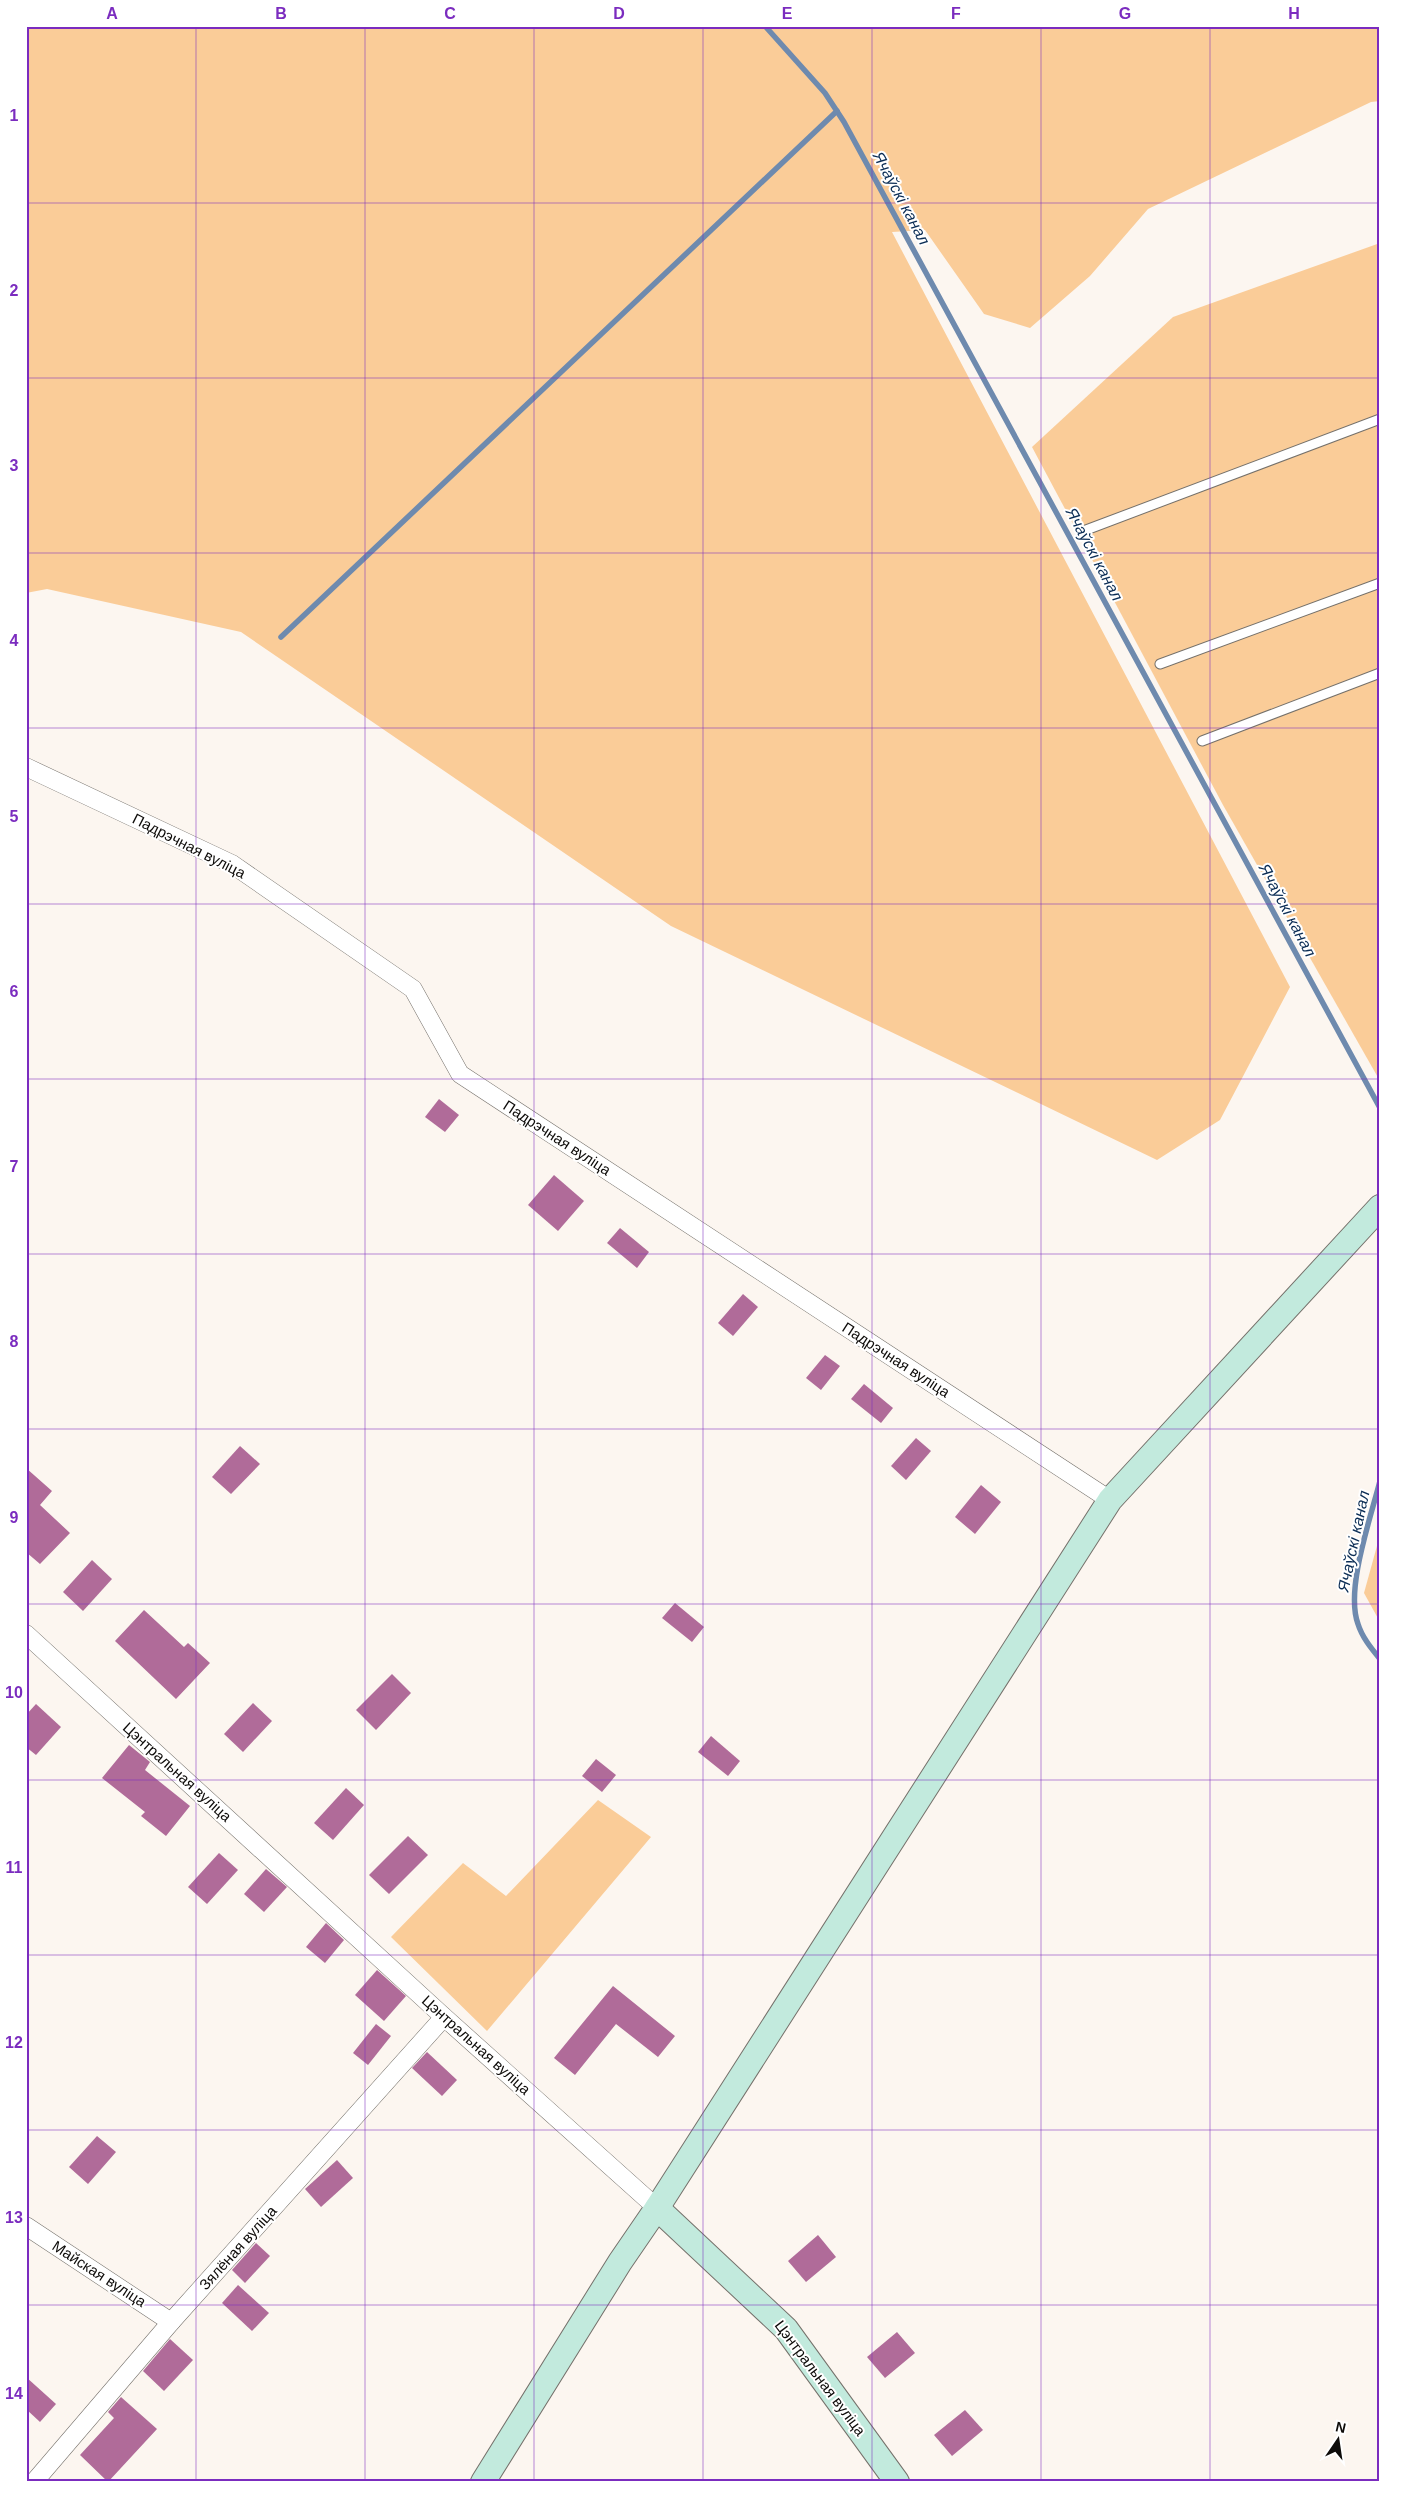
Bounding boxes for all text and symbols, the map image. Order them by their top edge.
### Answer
text: A [106,5,118,22]
text: B [275,5,287,22]
text: C [444,5,456,22]
text: D [613,5,625,22]
text: E [782,5,793,22]
text: F [951,5,961,22]
text: G [1119,5,1131,22]
text: H [1288,5,1300,22]
text: 1 [10,107,19,124]
water label: Ячаўскі канал [869,148,933,248]
text: 2 [10,282,19,299]
text: 3 [10,457,19,474]
water label: Ячаўскі канал [1062,504,1126,604]
text: 4 [10,632,19,649]
text: 5 [10,808,19,825]
street label: Падрэчная вуліца [130,810,249,882]
water label: Ячаўскі канал [1255,860,1319,960]
text: 6 [10,983,19,1000]
street label: Падрэчная вуліца [500,1097,615,1179]
text: 7 [10,1158,19,1175]
street label: Падрэчная вуліца [839,1319,954,1401]
text: 8 [10,1333,19,1350]
water label: Ячаўскі канал [1334,1489,1372,1594]
text: 9 [10,1509,19,1526]
text: 10 [5,1684,23,1701]
street label: Цэнтральная вуліца [120,1719,235,1825]
text: 11 [6,1859,23,1876]
street label: Цэнтральная вуліца [419,1992,534,2098]
text: 12 [5,2034,23,2051]
street label: Зялёная вуліца [196,2202,280,2293]
text: 13 [5,2209,23,2226]
street label: Майская вуліца [49,2237,150,2311]
street label: Цэнтральная вуліца [772,2317,870,2439]
text: 14 [5,2385,23,2402]
north arrow [1314,2416,1364,2466]
text: N [1334,2418,1348,2436]

